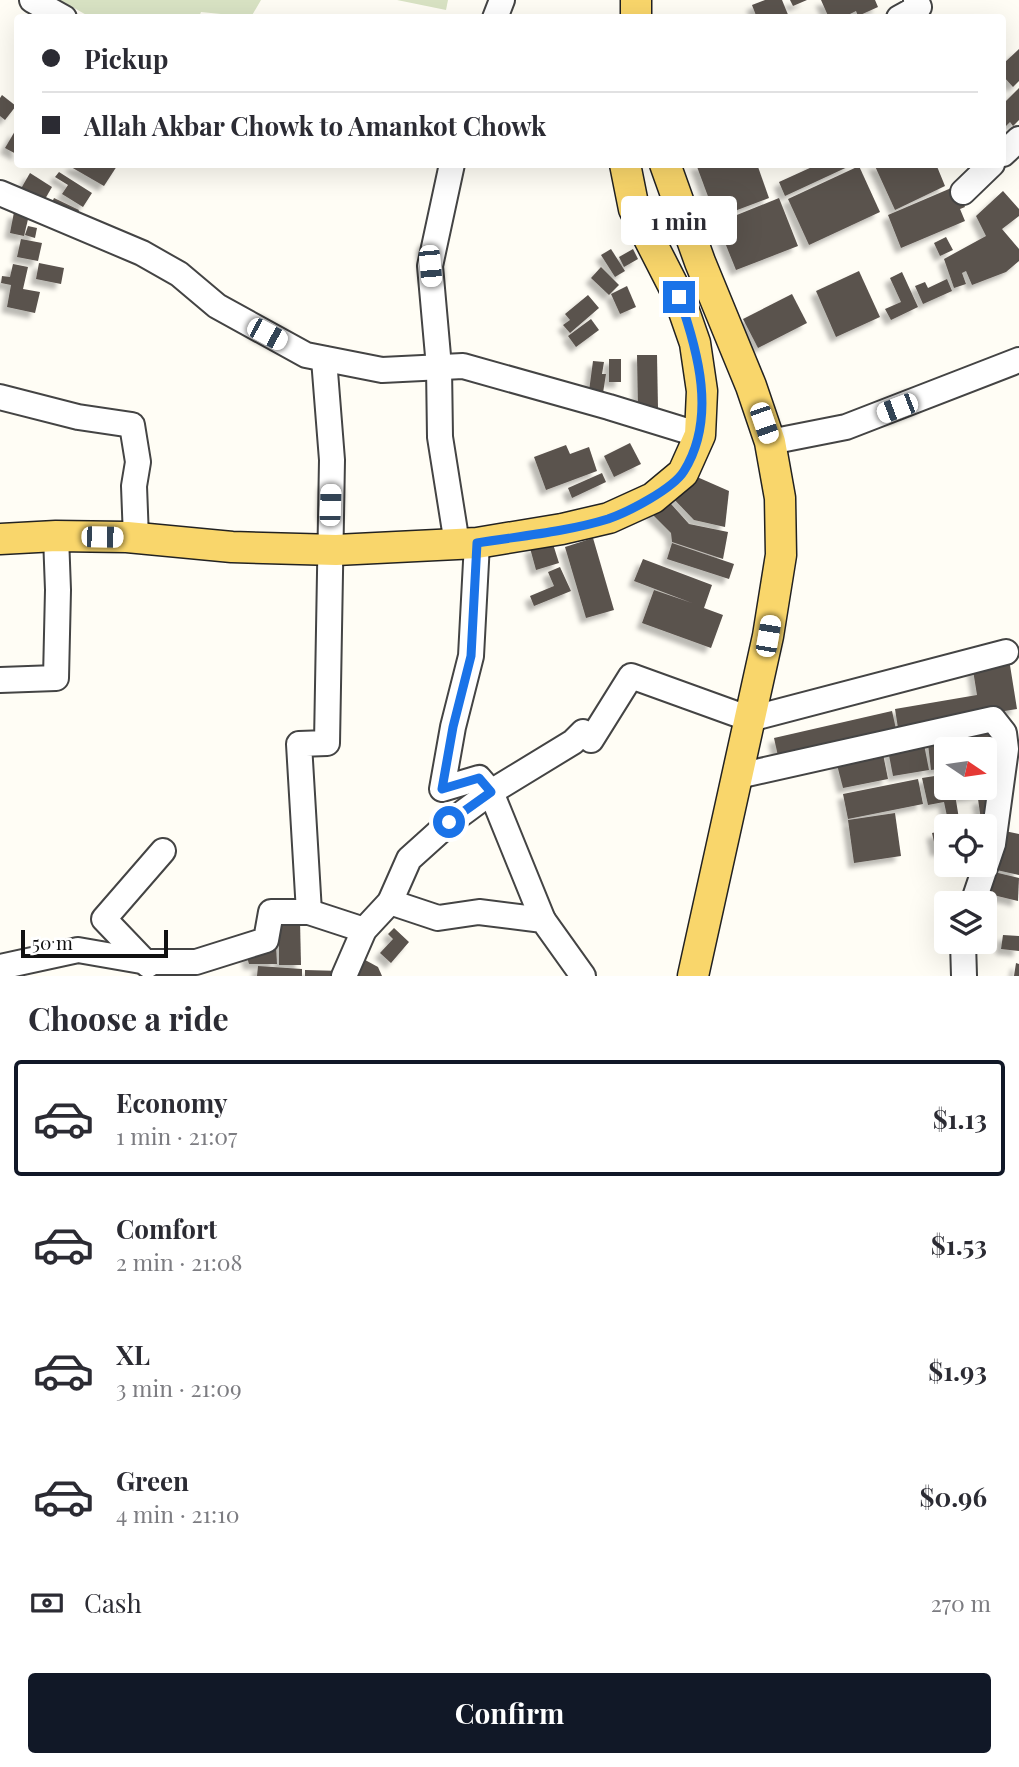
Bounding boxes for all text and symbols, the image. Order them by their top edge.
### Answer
text: Pickup [84,41,168,76]
text: Allah Akbar Chowk to Amankot Chowk [84,108,546,143]
callout: 1 min [621,196,737,244]
text: 1 min [651,205,707,236]
car [418,244,443,288]
route end [663,281,695,313]
car [244,315,291,353]
car [874,391,921,425]
car [748,400,781,446]
car [319,484,342,526]
car [81,526,124,548]
car [755,613,782,659]
north arrow [934,737,998,800]
map controls [934,737,997,954]
route start [433,806,465,838]
button: locate [934,814,997,877]
button: layers [934,891,997,954]
scale bar [21,927,168,959]
text: 50 m [32,929,73,955]
text: Choose a ride [28,996,229,1039]
text: Economy [116,1085,227,1120]
icon: car [32,1087,95,1150]
text: $1.13 [933,1101,987,1136]
text: 1 min · 21:07 [116,1120,237,1151]
text: Comfort [116,1211,217,1246]
icon: car [32,1213,95,1276]
text: $1.53 [931,1227,987,1262]
text: 2 min · 21:08 [116,1246,243,1277]
text: XL [116,1337,150,1372]
icon: car [32,1339,95,1402]
text: $1.93 [928,1353,987,1388]
text: 3 min · 21:09 [116,1372,242,1403]
text: Green [116,1463,189,1498]
icon: car [32,1465,95,1528]
text: $0.96 [920,1479,987,1514]
text: 4 min · 21:10 [116,1498,239,1529]
icon: cash [28,1584,66,1622]
text: Cash [84,1585,142,1620]
text: 270 m [931,1587,991,1618]
button: Confirm [28,1673,991,1753]

